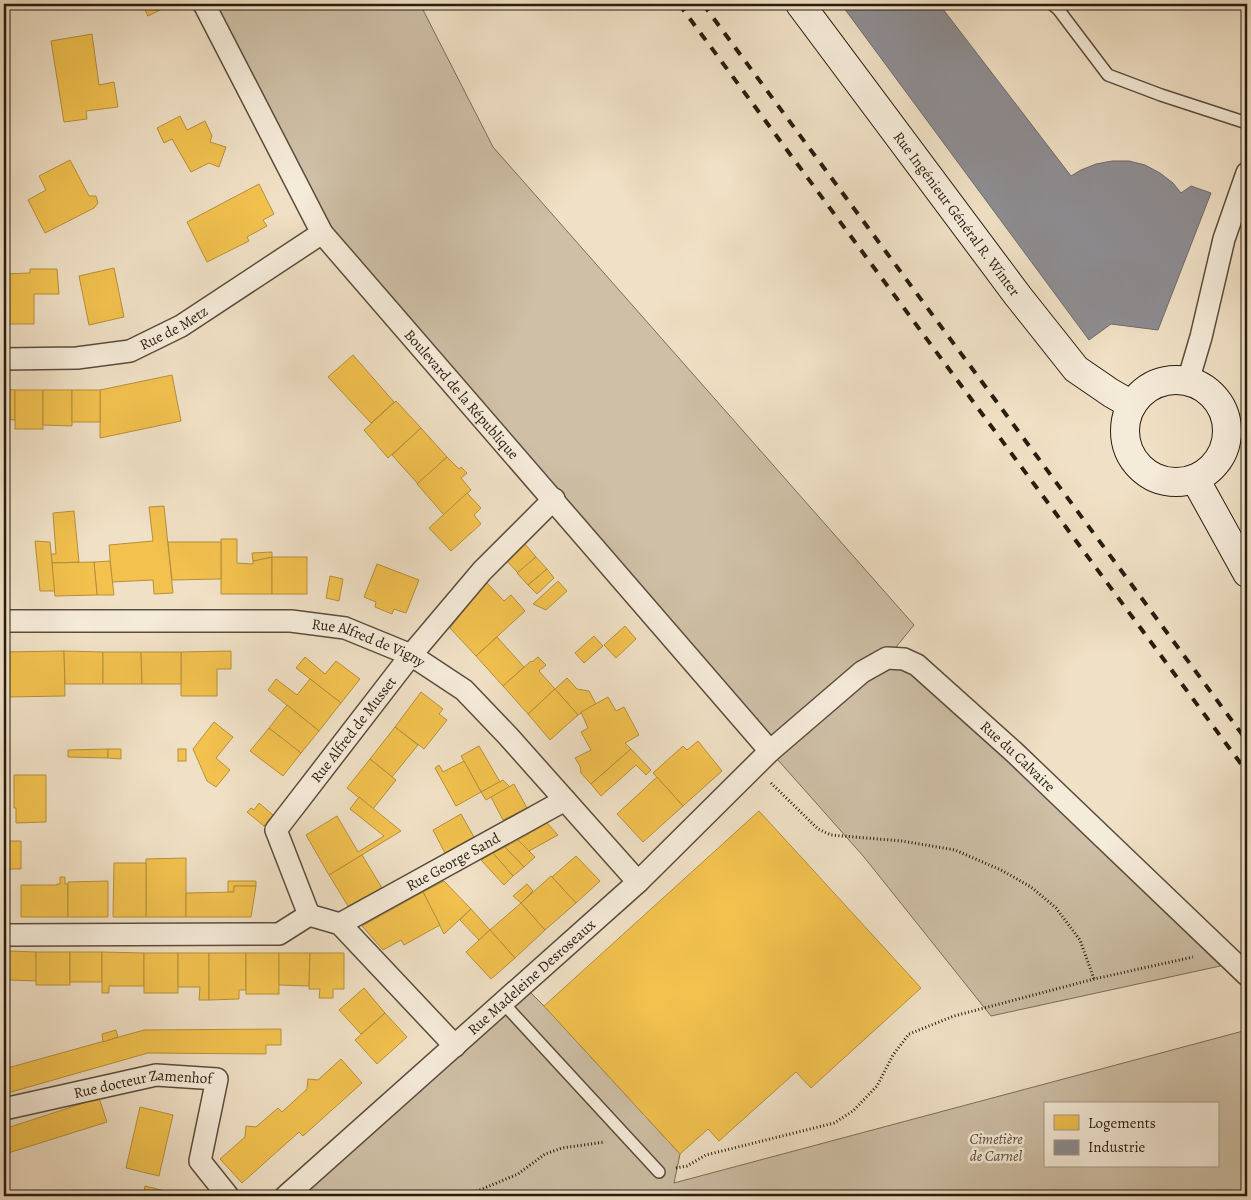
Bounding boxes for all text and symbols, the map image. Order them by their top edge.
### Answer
street label: Rue Ingénieur Général R. Winter [889,128,1025,301]
street label: Rue de Metz [136,301,212,355]
street label: Boulevard de la République [400,325,524,464]
street label: Rue Alfred de Vigny [311,614,429,672]
street label: Rue Alfred de Musset [306,672,401,787]
street label: Rue du Calvaire [976,716,1060,797]
street label: Rue George Sand [402,827,504,896]
street label: Rue Madeleine Desroseaux [463,915,600,1039]
street label: Rue docteur Zamenhof [72,1065,215,1103]
legend [1044,1102,1218,1168]
text: Logements [1088,1113,1156,1133]
park label: Cimetière de Carnel [969,1129,1023,1166]
text: Industrie [1088,1137,1146,1157]

